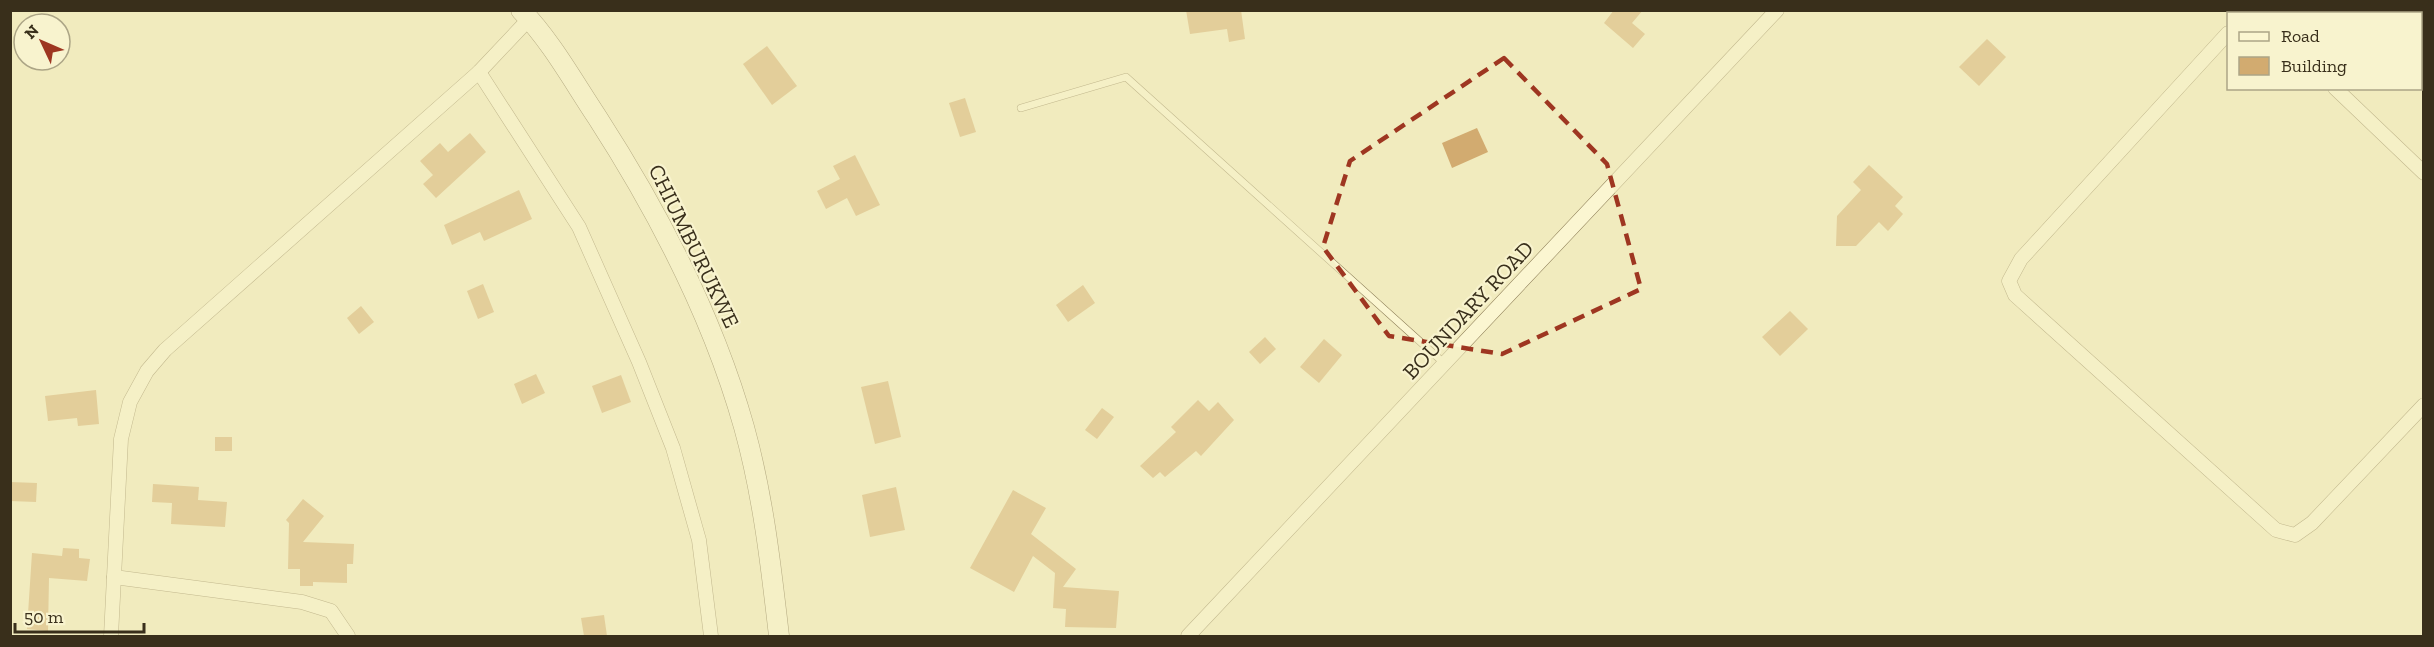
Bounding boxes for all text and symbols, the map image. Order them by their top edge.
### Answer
north arrow [12,12,72,72]
legend [2227,12,2422,90]
text: N [21,21,43,43]
text: Road [2281,25,2320,47]
text: Building [2281,55,2347,77]
street label: CHIUMBURUKWE [643,160,745,332]
street label: BOUNDARY ROAD [1397,235,1539,385]
scale bar [15,596,144,634]
text: 50 m [24,606,64,628]

